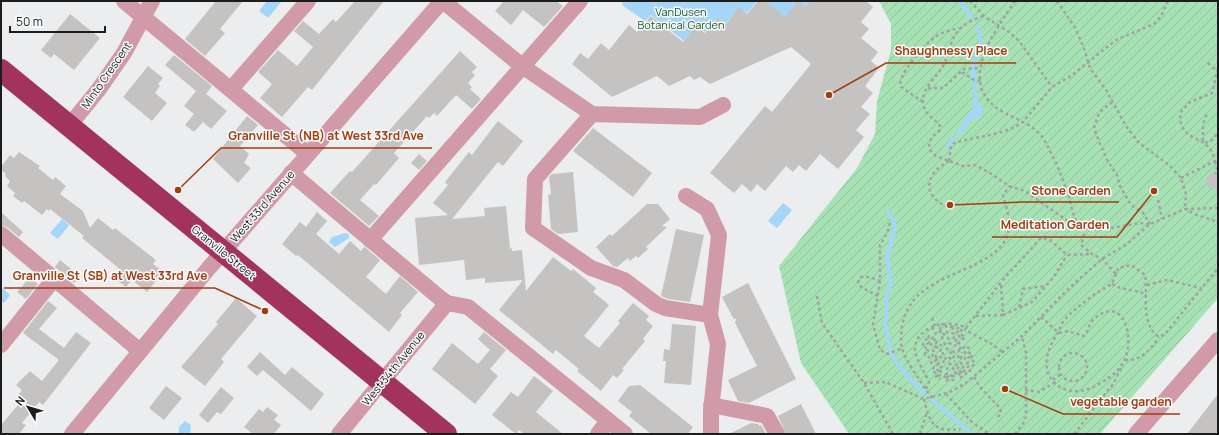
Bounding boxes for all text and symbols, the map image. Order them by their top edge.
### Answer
park label: VanDusen Botanical Garden [638,4,724,32]
scale bar [10,8,105,34]
text: 50 m [16,13,43,30]
street label: Minto Crescent [77,39,135,111]
callout: Shaughnessy Place [886,39,1016,63]
text: Shaughnessy Place [894,42,1008,59]
callout: Granville St (NB) at West 33rd Ave [221,124,432,148]
text: Granville St (NB) at West 33rd Ave [228,127,424,144]
street label: West 33rd Avenue [227,166,298,245]
callout: Stone Garden [1023,178,1119,202]
text: Stone Garden [1031,182,1111,199]
callout: Meditation Garden [992,213,1117,237]
text: Meditation Garden [1001,216,1109,233]
street label: Granville Street [189,222,259,282]
callout: Granville St (SB) at West 33rd Ave [4,264,215,288]
text: Granville St (SB) at West 33rd Ave [13,267,207,284]
street label: West 34th Avenue [358,327,428,408]
north arrow [8,387,48,427]
callout: vegetable garden [1063,390,1180,414]
text: N [11,393,28,408]
text: vegetable garden [1070,393,1172,410]

